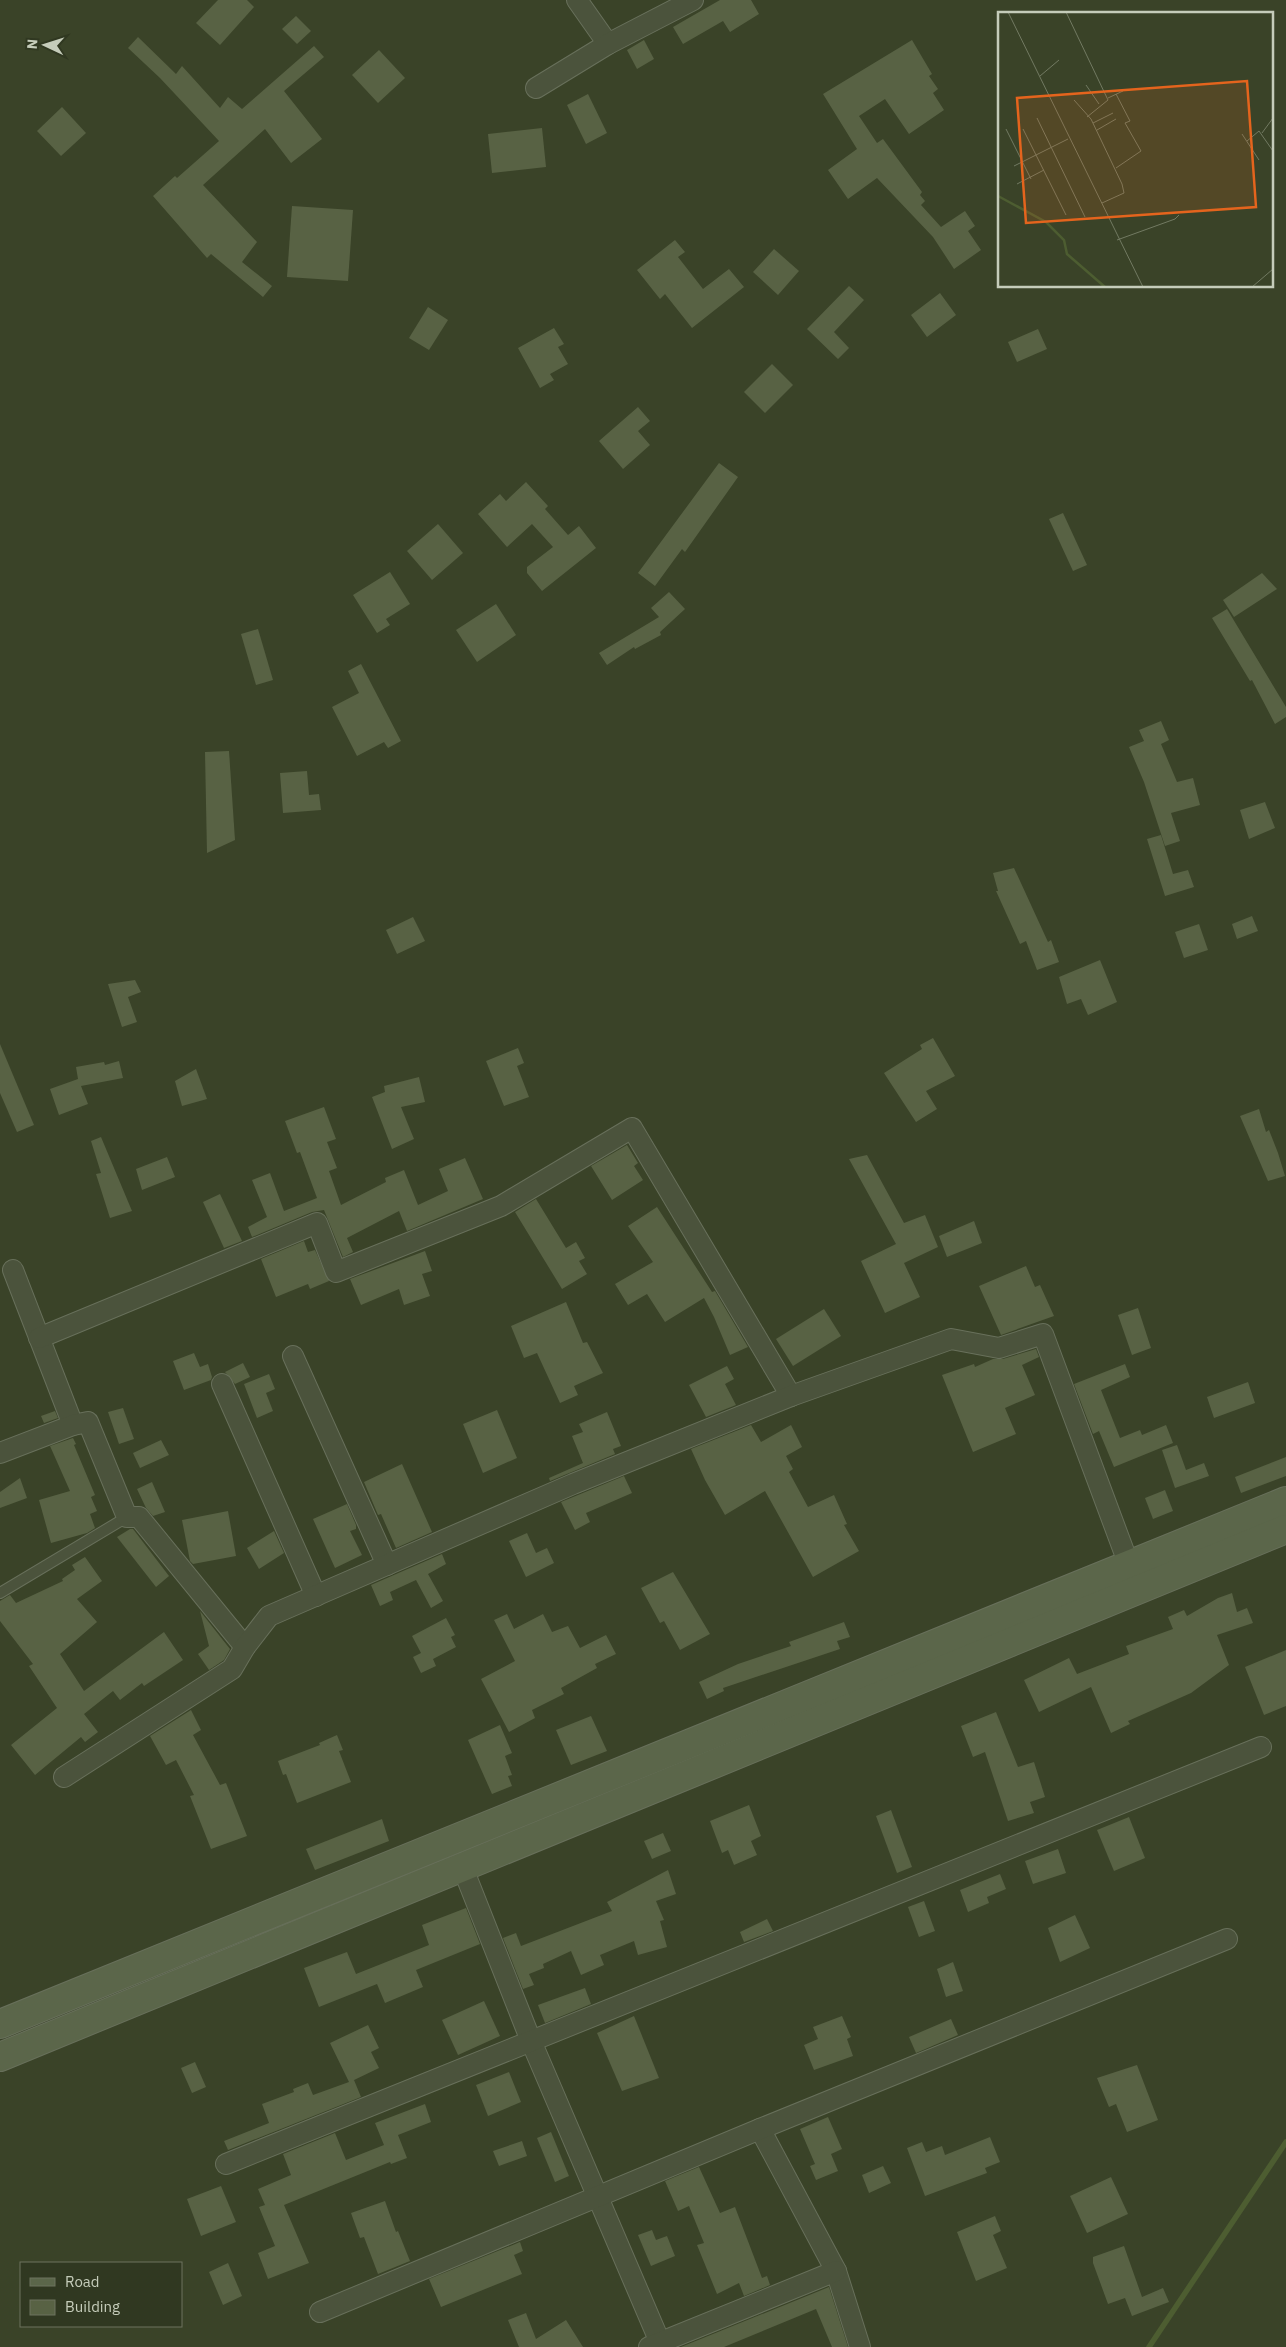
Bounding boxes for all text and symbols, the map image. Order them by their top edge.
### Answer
inset map [998,12,1274,288]
north arrow [20,20,70,70]
text: N [23,38,41,50]
legend [20,2262,182,2327]
text: Road [65,2272,100,2291]
text: Building [65,2297,120,2316]

